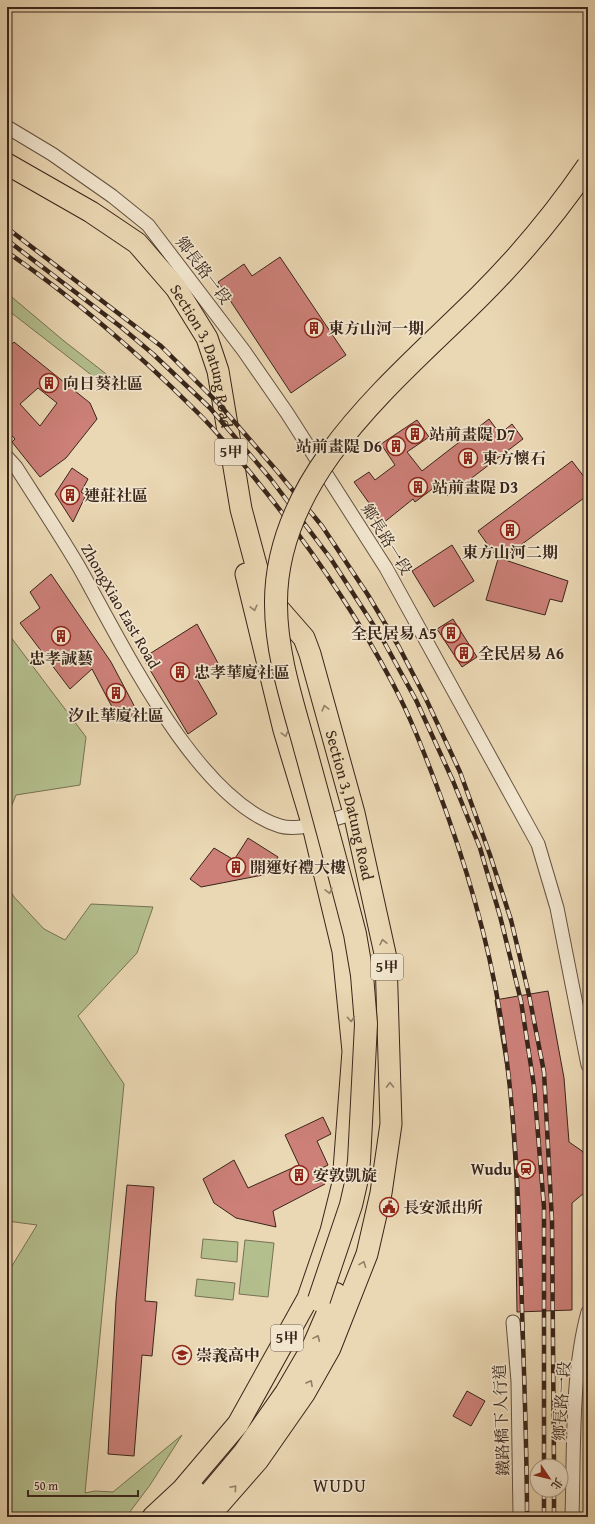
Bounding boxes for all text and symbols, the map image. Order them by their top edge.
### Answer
street label: 鄉長路一段 [170,231,238,309]
street label: Section 3, Datung Road [164,279,239,430]
place label: 東方山河一期 [328,316,424,340]
building icon: 東方山河一期 [303,317,325,339]
place label: 向日葵社區 [63,371,143,395]
building icon: 向日葵社區 [38,372,60,394]
place label: 站前畫隄 D7 [429,422,515,446]
building icon: 站前畫隄 D7 [404,423,426,445]
place label: 站前畫隄 D6 [296,434,382,458]
building icon: 站前畫隄 D6 [385,435,407,457]
road number: 5甲 [215,439,247,465]
place label: 東方懷石 [482,446,546,470]
building icon: 東方懷石 [457,447,479,469]
place label: 站前畫隄 D3 [432,475,518,499]
building icon: 站前畫隄 D3 [407,476,429,498]
place label: 連莊社區 [84,483,148,507]
building icon: 連莊社區 [59,484,81,506]
street label: 鄉長路一段 [356,499,418,579]
building icon: 東方山河二期 [499,519,521,541]
street label: ZhongXiao East Road [75,539,167,673]
place label: 東方山河二期 [462,540,558,564]
one-way arrow [250,604,258,611]
place label: 全民居易 A5 [351,621,437,645]
building icon: 全民居易 A5 [440,622,462,644]
building icon: 忠孝誠藝 [50,625,72,647]
place label: 全民居易 A6 [478,641,564,665]
building icon: 全民居易 A6 [453,642,475,664]
place label: 忠孝誠藝 [29,646,93,670]
place label: 忠孝華廈社區 [194,660,290,684]
building icon: 忠孝華廈社區 [169,661,191,683]
building icon: 汐止華廈社區 [105,682,127,704]
place label: 汐止華廈社區 [68,703,164,727]
one-way arrow [321,705,330,712]
street label: Section 3, Datung Road [320,727,381,883]
one-way arrow [280,730,289,737]
place label: 開運好禮大樓 [250,855,346,879]
building icon: 開運好禮大樓 [225,856,247,878]
one-way arrow [324,888,332,894]
one-way arrow [379,938,387,945]
road number: 5甲 [371,954,403,980]
one-way arrow [346,1016,355,1022]
one-way arrow [386,1082,394,1088]
place label: Wudu [471,1157,513,1181]
station icon: Wudu [515,1158,537,1180]
place label: 安敦凱旋 [313,1163,377,1187]
building icon: 安敦凱旋 [288,1164,310,1186]
place label: 長安派出所 [403,1195,483,1219]
public building icon: 長安派出所 [378,1196,400,1218]
one-way arrow [358,1261,366,1268]
road number: 5甲 [271,1325,303,1351]
one-way arrow [312,1335,320,1343]
place label: 崇義高中 [196,1343,260,1367]
school or university icon: 崇義高中 [171,1344,193,1366]
street label: 鄉長路一段 [546,1360,576,1442]
street label: 鐵路橋下人行道 [487,1364,515,1476]
one-way arrow [306,1380,313,1387]
north arrow [529,1458,569,1498]
scale bar [28,1472,138,1498]
district label: WUDU [313,1472,367,1499]
text: 北 [547,1475,567,1493]
text: 50 m [34,1477,58,1494]
one-way arrow [229,1485,236,1492]

